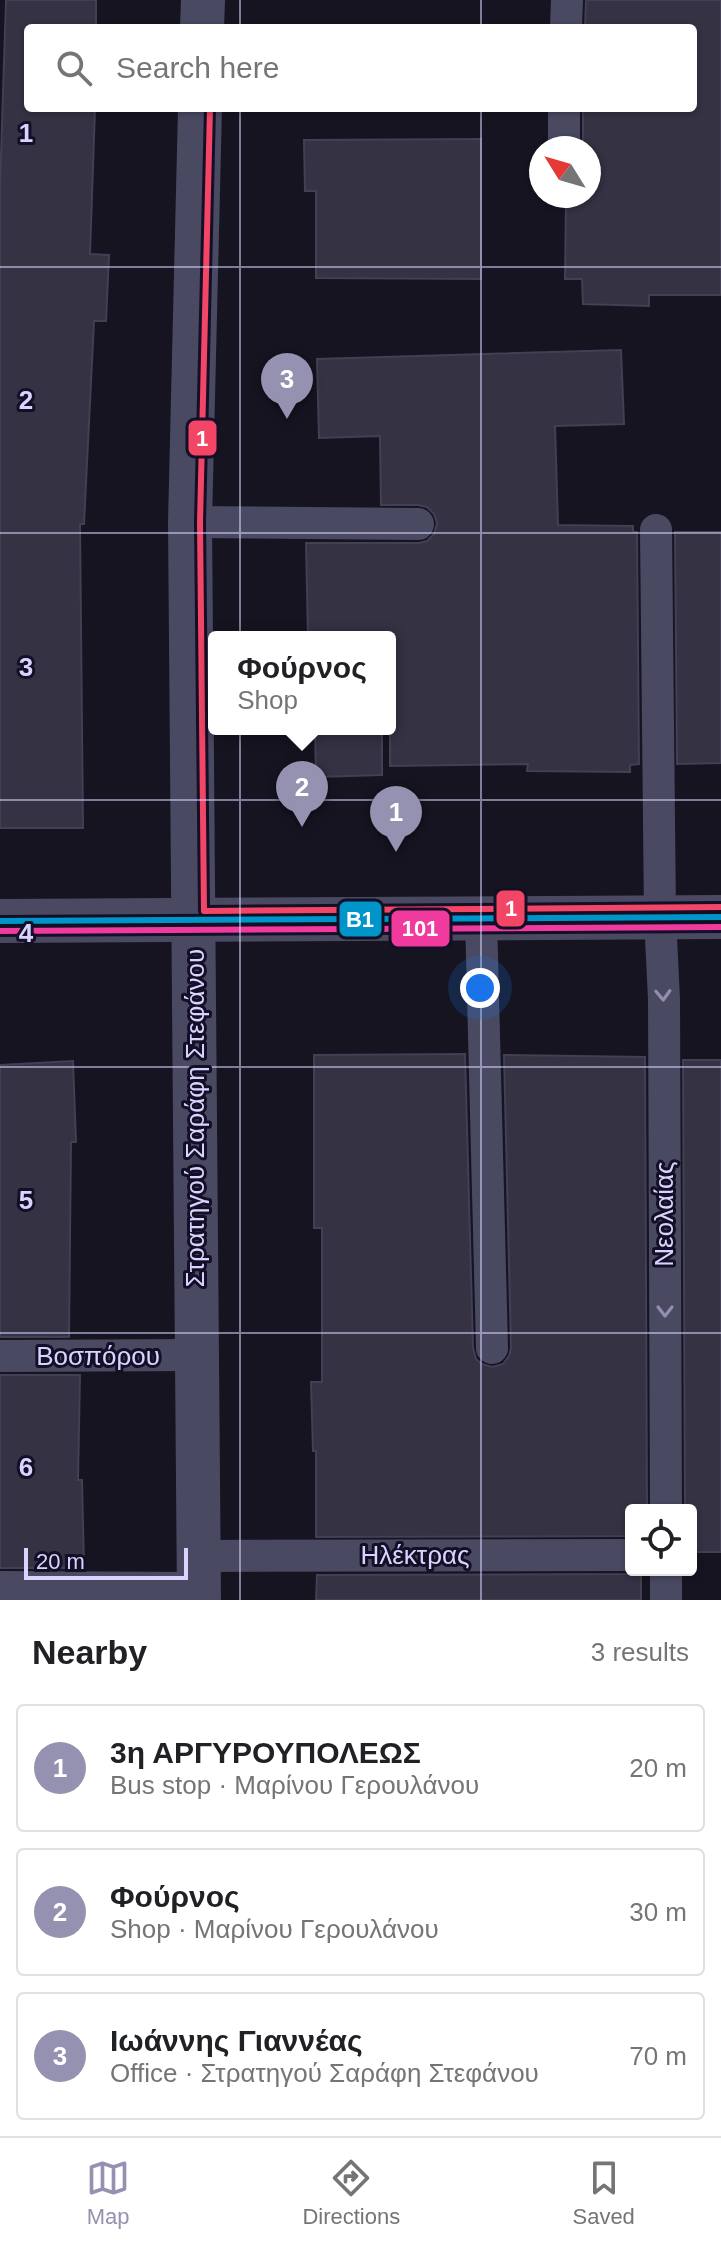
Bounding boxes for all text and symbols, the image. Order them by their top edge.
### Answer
search box [24,24,697,112]
icon: search [52,46,96,90]
text: Search here [116,51,279,84]
text: 1 [19,118,33,148]
north arrow [529,136,601,208]
pin: 3 [261,353,313,419]
text: 2 [19,385,33,415]
line badge: 1 [187,419,218,457]
text: 1 [196,426,208,451]
popup [208,631,396,735]
text: Φούρνος [237,651,367,684]
text: 3 [19,652,33,682]
text: Shop [237,685,298,715]
pin: 2 [276,761,328,827]
pin: 1 [370,786,422,852]
line badge: 1 [495,889,526,928]
text: 1 [505,896,517,921]
line badge: Β1 [338,900,383,938]
text: Β1 [346,907,374,932]
line badge: 101 [390,909,451,948]
text: 101 [402,916,438,941]
text: 4 [19,918,34,948]
street label: Στρατηγού Σαράφη Στεφάνου [180,949,210,1287]
your location [460,968,500,1008]
one-way arrow [655,989,672,1002]
street label: Νεολαίας [649,1161,679,1267]
text: 5 [19,1185,33,1215]
one-way arrow [656,1305,674,1318]
street label: Βοσπόρου [36,1341,160,1371]
text: 6 [19,1452,33,1482]
map controls [625,1504,697,1576]
button: locate [625,1504,697,1576]
street label: Ηλέκτρας [361,1540,470,1570]
scale bar [24,1544,188,1580]
text: 20 m [36,1549,85,1574]
text: Nearby [32,1633,147,1671]
text: 3 results [591,1637,689,1667]
text: 3η ΑΡΓΥΡΟΥΠΟΛΕΩΣ [110,1736,421,1769]
text: 1 [53,1753,67,1783]
text: 20 m [629,1753,687,1783]
text: Bus stop · Μαρίνου Γερουλάνου [110,1770,479,1800]
text: Φούρνος [110,1880,240,1913]
text: 2 [53,1897,67,1927]
text: 30 m [629,1897,687,1927]
text: Shop · Μαρίνου Γερουλάνου [110,1914,439,1944]
text: Ιωάννης Γιαννέας [110,2024,363,2057]
text: 3 [53,2041,67,2071]
text: 70 m [629,2041,687,2071]
text: Office · Στρατηγού Σαράφη Στεφάνου [110,2058,539,2088]
tab: Map [86,2156,130,2230]
tab: Directions [302,2156,400,2230]
tab: Saved [572,2156,635,2230]

